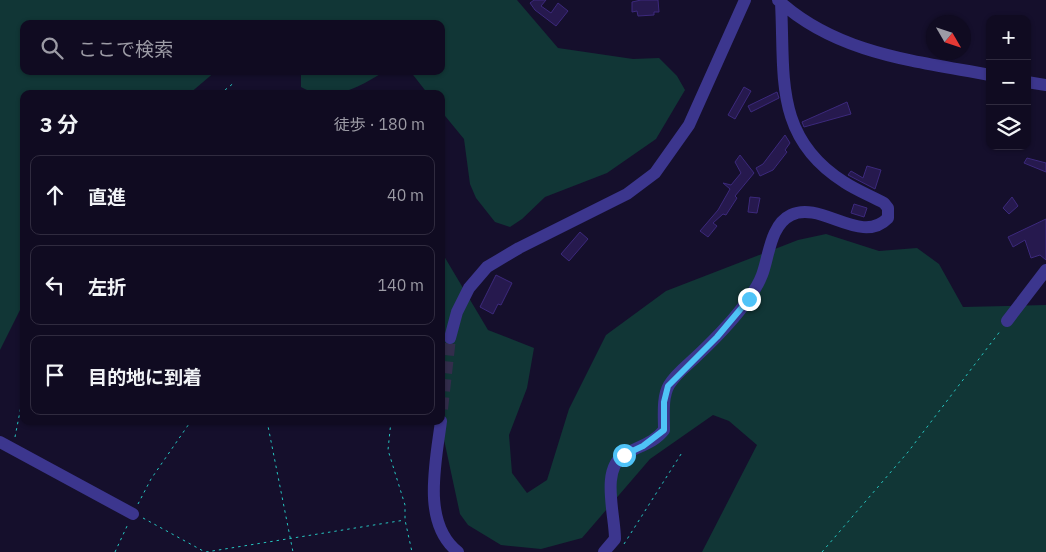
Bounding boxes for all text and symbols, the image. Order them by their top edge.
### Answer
north arrow [926,15,971,60]
map controls [986,15,1031,150]
button: + [986,15,1031,60]
search box [20,20,445,75]
icon: search [38,34,66,62]
text: ここで検索 [78,37,173,61]
button: − [986,60,1031,105]
button: layers [986,105,1031,150]
text: 3 分 [40,110,79,138]
text: 徒歩 · 180 m [334,114,425,134]
icon: ahead [41,181,69,209]
text: 直進 [88,185,126,209]
text: 40 m [387,185,424,205]
icon: left [41,271,69,299]
text: 左折 [88,275,126,299]
text: 140 m [377,275,424,295]
route end [738,288,761,311]
icon: arrive [41,361,69,389]
text: 目的地に到着 [88,365,202,389]
route start [613,444,636,467]

